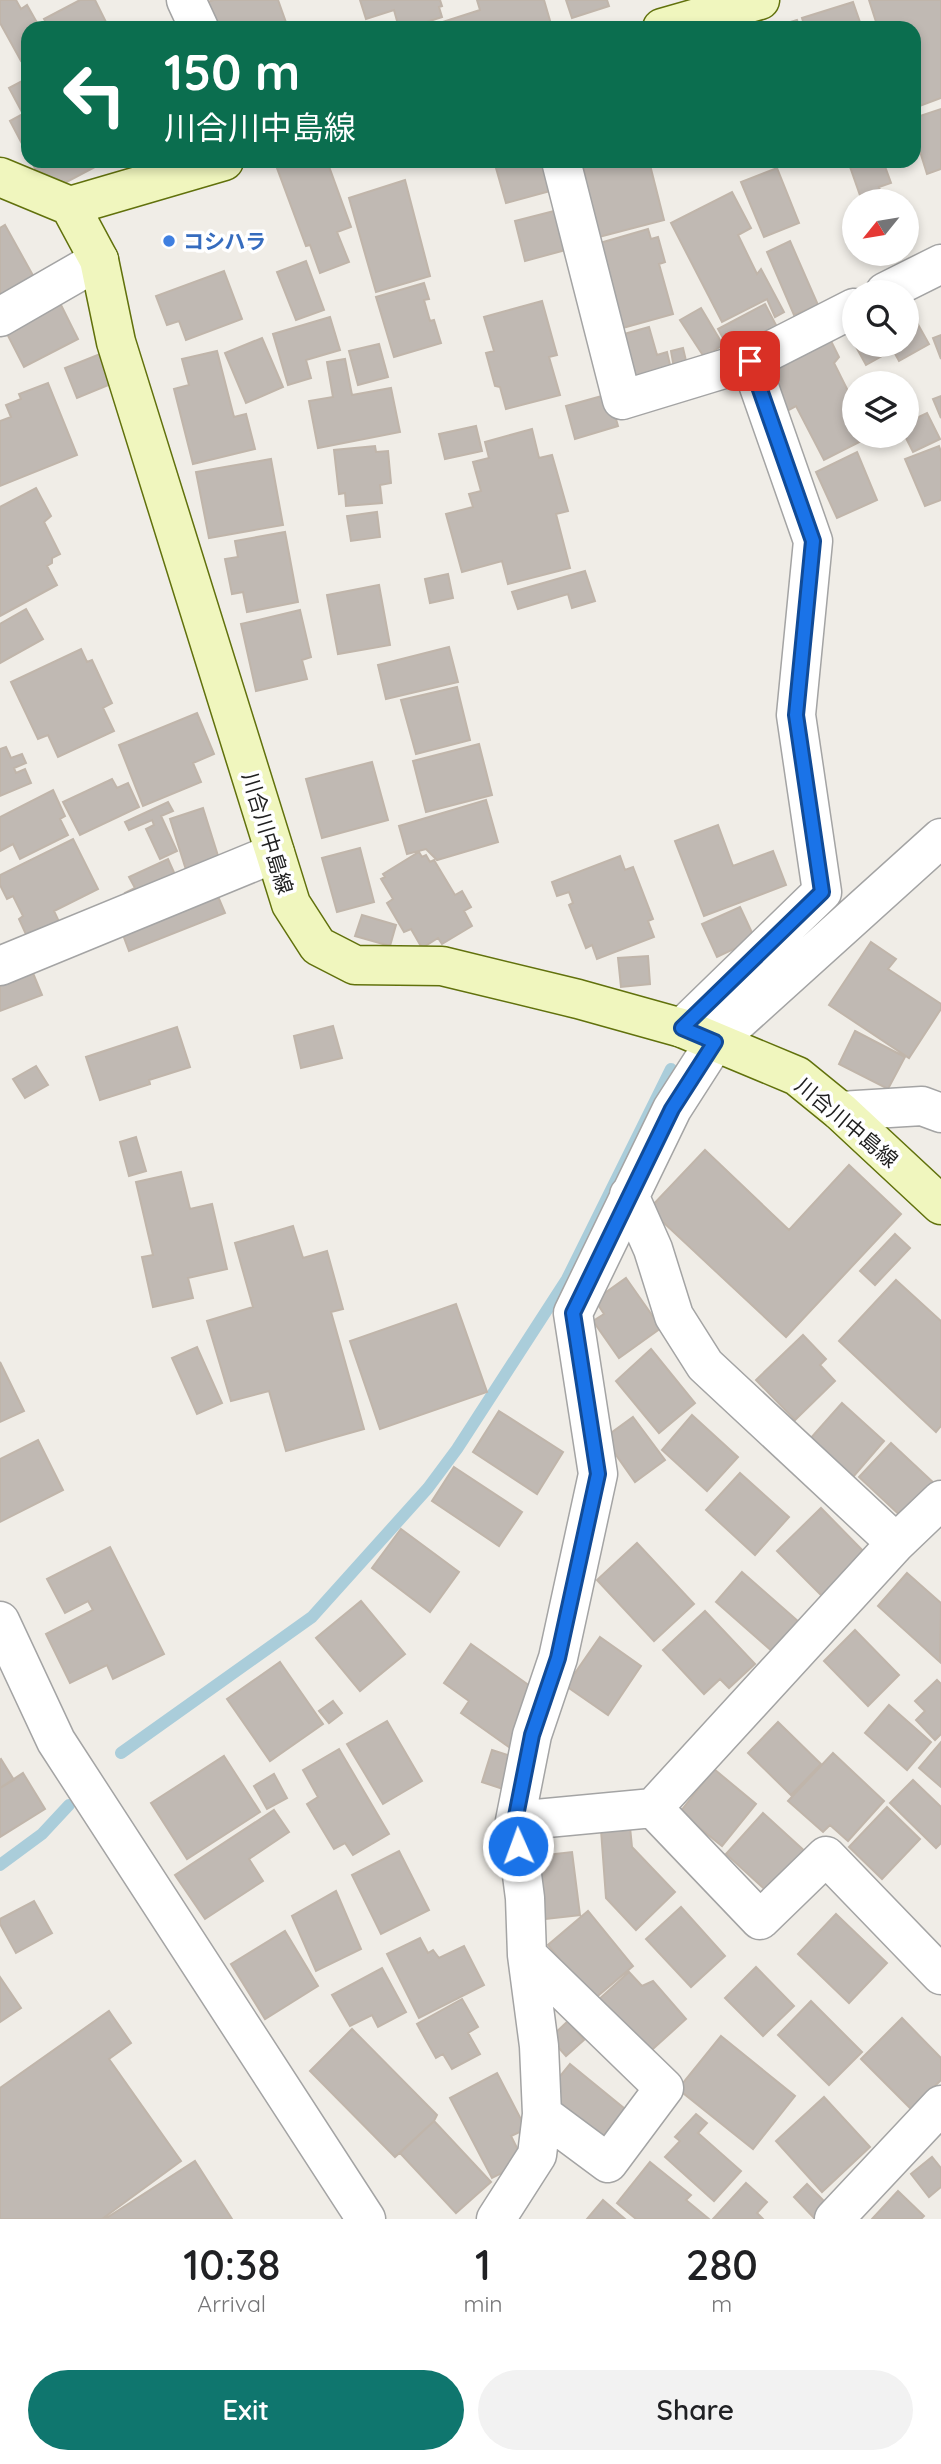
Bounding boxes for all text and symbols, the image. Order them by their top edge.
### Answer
text: 150 m [164,41,300,102]
icon: left [49,49,140,140]
text: 川合川中島線 [164,107,356,147]
north arrow [842,189,919,266]
map controls [842,189,919,448]
place label: コシハラ [183,228,266,254]
marker: コシハラ [161,233,177,249]
button: search [842,280,919,357]
pin [720,331,780,391]
icon: arrive [731,342,769,380]
button: layers [842,371,919,448]
street label: 川合川中島線 [237,769,299,897]
street label: 川合川中島線 [790,1072,904,1172]
position arrow [481,1809,555,1883]
text: 10:38 [183,2238,280,2291]
text: 1 [475,2238,491,2291]
text: 280 [686,2238,758,2291]
text: Arrival [197,2289,266,2318]
text: min [463,2289,503,2318]
text: m [711,2289,732,2318]
button: Exit [28,2370,464,2450]
button: Share [478,2370,913,2450]

